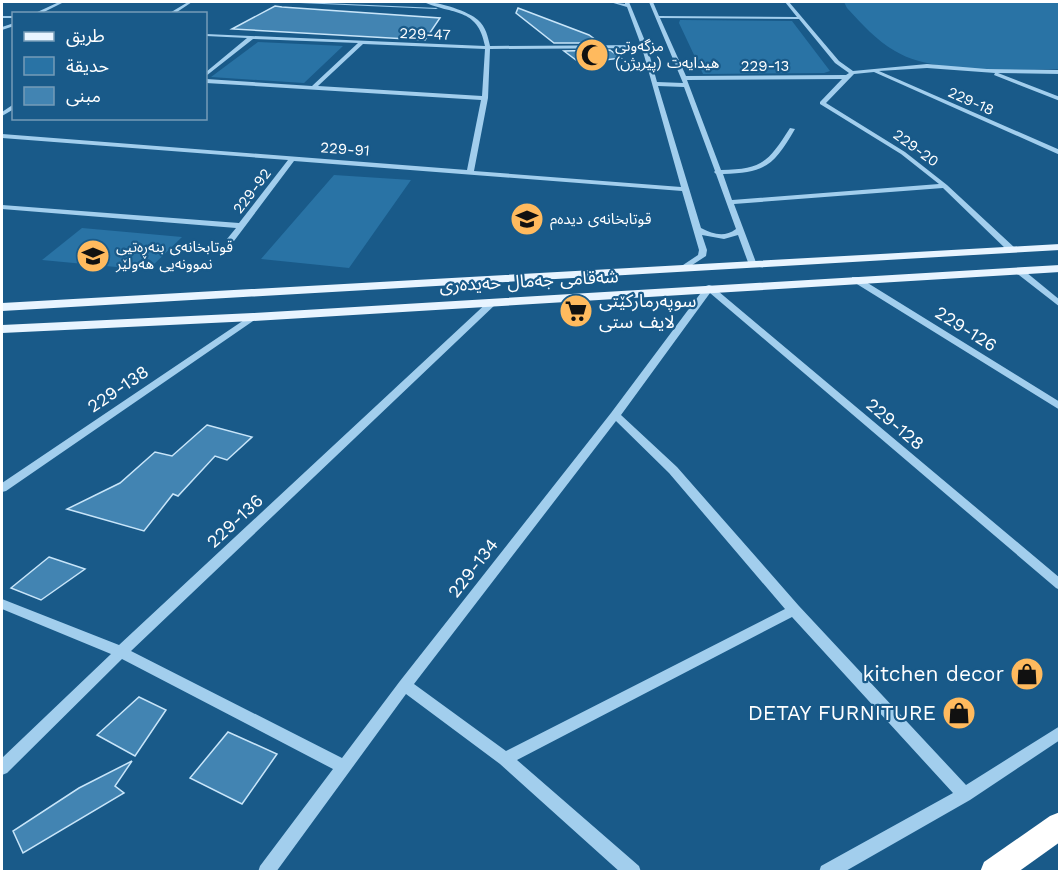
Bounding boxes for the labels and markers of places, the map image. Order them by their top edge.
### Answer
mosque icon: مزگه‌وتی هیدایه‌ت (پیریژن) [574,37,610,73]
place label: مزگه‌وتی هیدایه‌ت (پیریژن) [615,37,719,73]
school or university icon: قوتابخانەی دیدەم [509,201,545,237]
place label: قوتابخانەی دیدەم [550,210,652,230]
school or university icon: قوتابخانەی بنەڕەتیی نموونەیی هەولێر [75,238,111,274]
place label: قوتابخانەی بنەڕەتیی نموونەیی هەولێر [115,238,233,273]
place label: سوپەرمارکێتی لایف ستی [599,290,696,333]
supermarket icon: سوپەرمارکێتی لایف ستی [558,293,594,329]
shop icon: kitchen decor [1009,656,1045,692]
place label: kitchen decor [862,661,1004,686]
shop icon: DETAY FURNITURE [941,695,977,731]
place label: DETAY FURNITURE [748,700,936,725]

